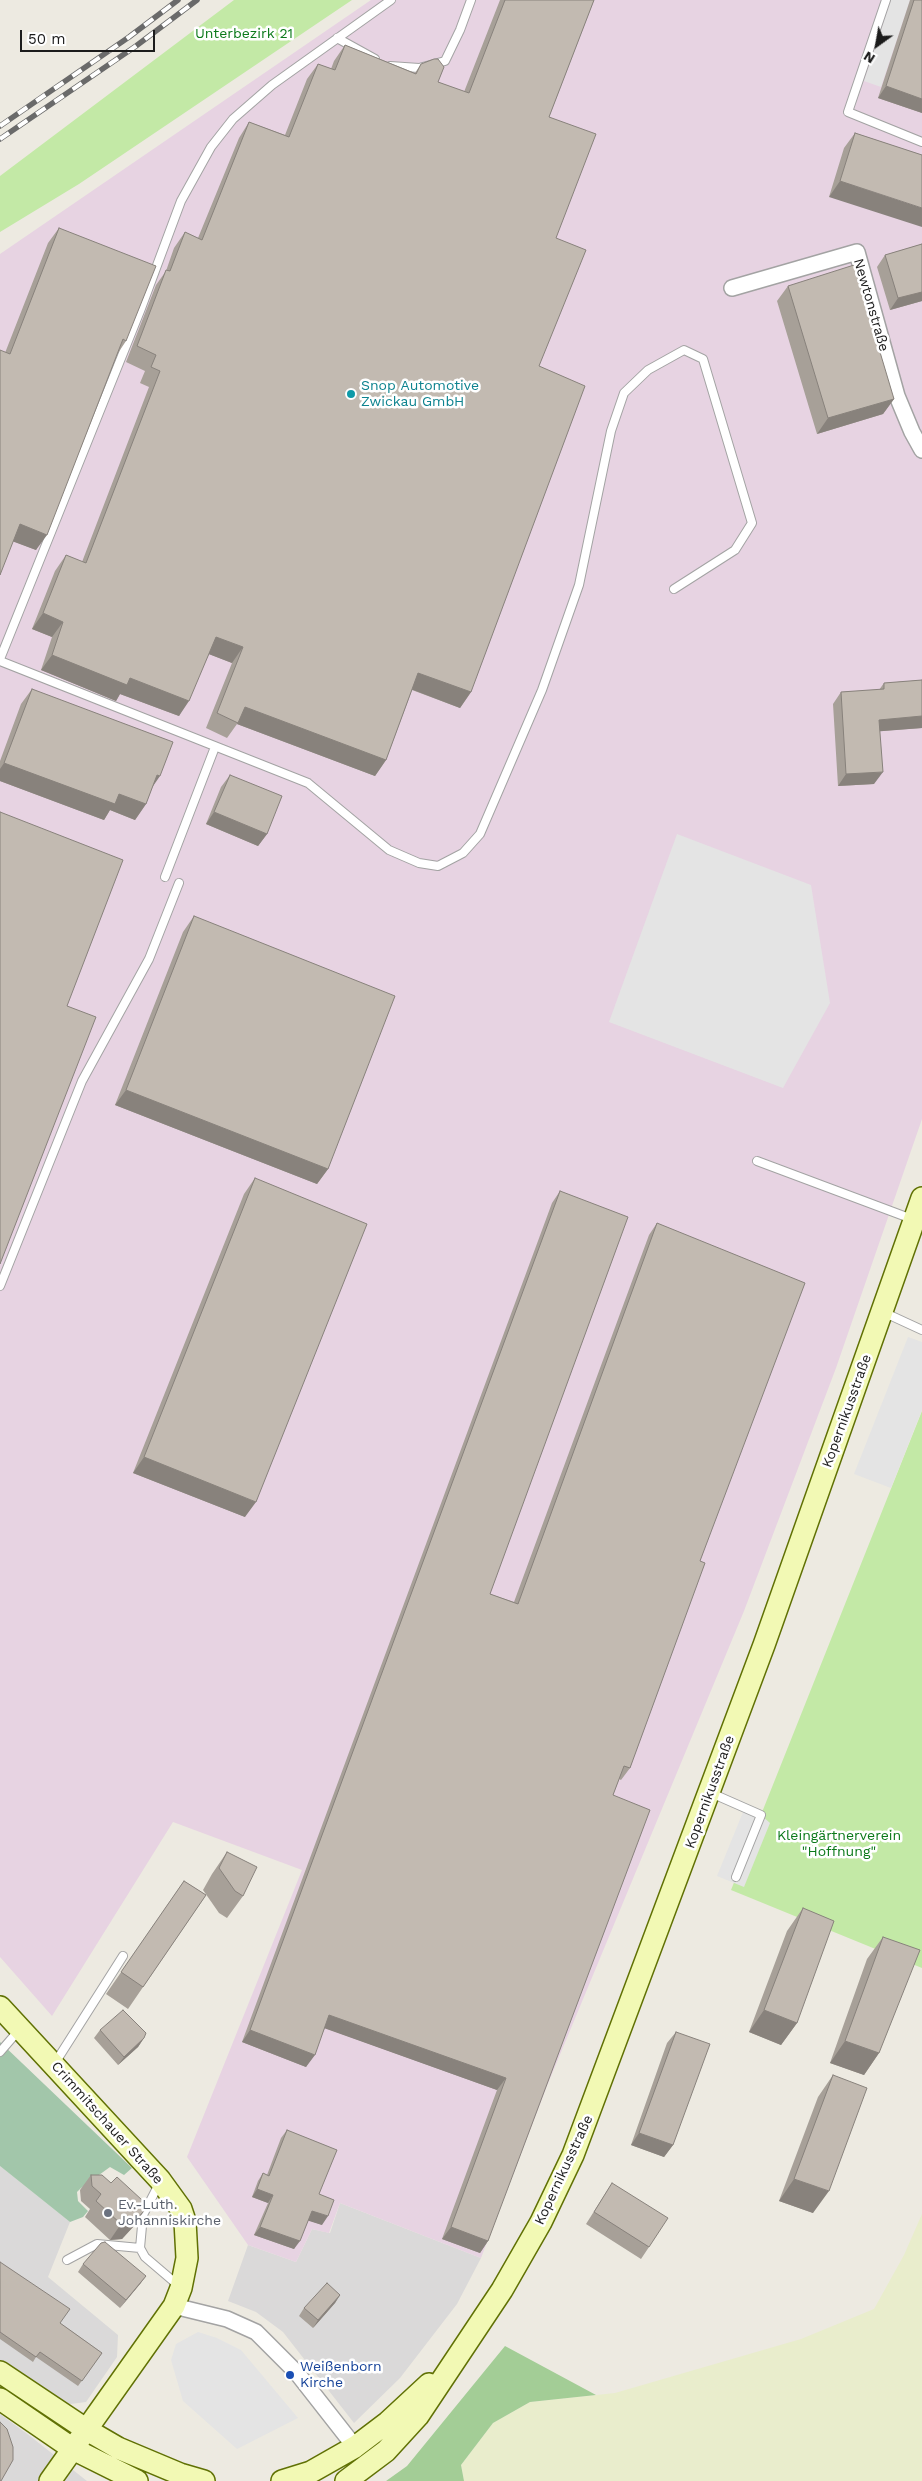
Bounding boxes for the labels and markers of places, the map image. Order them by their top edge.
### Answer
place label: Snop Automotive Zwickau GmbH [361,378,479,411]
marker: Snop Automotive Zwickau GmbH [345,388,357,400]
place label: Ev.-Luth. Johanniskirche [118,2197,221,2230]
marker: Ev.-Luth. Johanniskirche [102,2207,114,2219]
place label: Weißenborn Kirche [300,2359,382,2392]
marker: Weißenborn Kirche [284,2369,296,2381]

